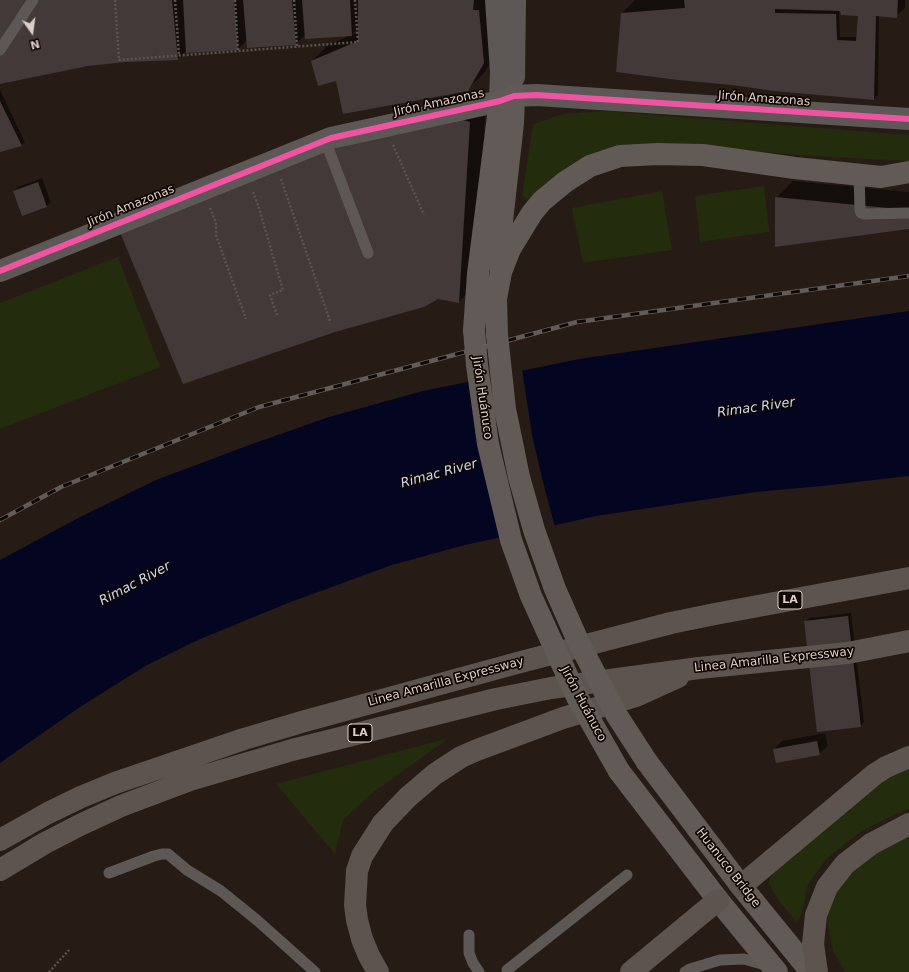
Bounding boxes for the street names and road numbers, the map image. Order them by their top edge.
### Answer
street label: Jirón Amazonas [392,86,486,120]
street label: Jirón Amazonas [717,89,811,109]
street label: Jirón Amazonas [85,182,177,230]
street label: Jirón Huánuco [469,356,495,440]
road number: LA [778,591,802,609]
street label: Linea Amarilla Expressway [693,644,855,676]
street label: Linea Amarilla Expressway [367,654,525,710]
street label: Jirón Huánuco [557,664,609,744]
road number: LA [348,724,372,742]
street label: Huanuco Bridge [693,826,763,910]

